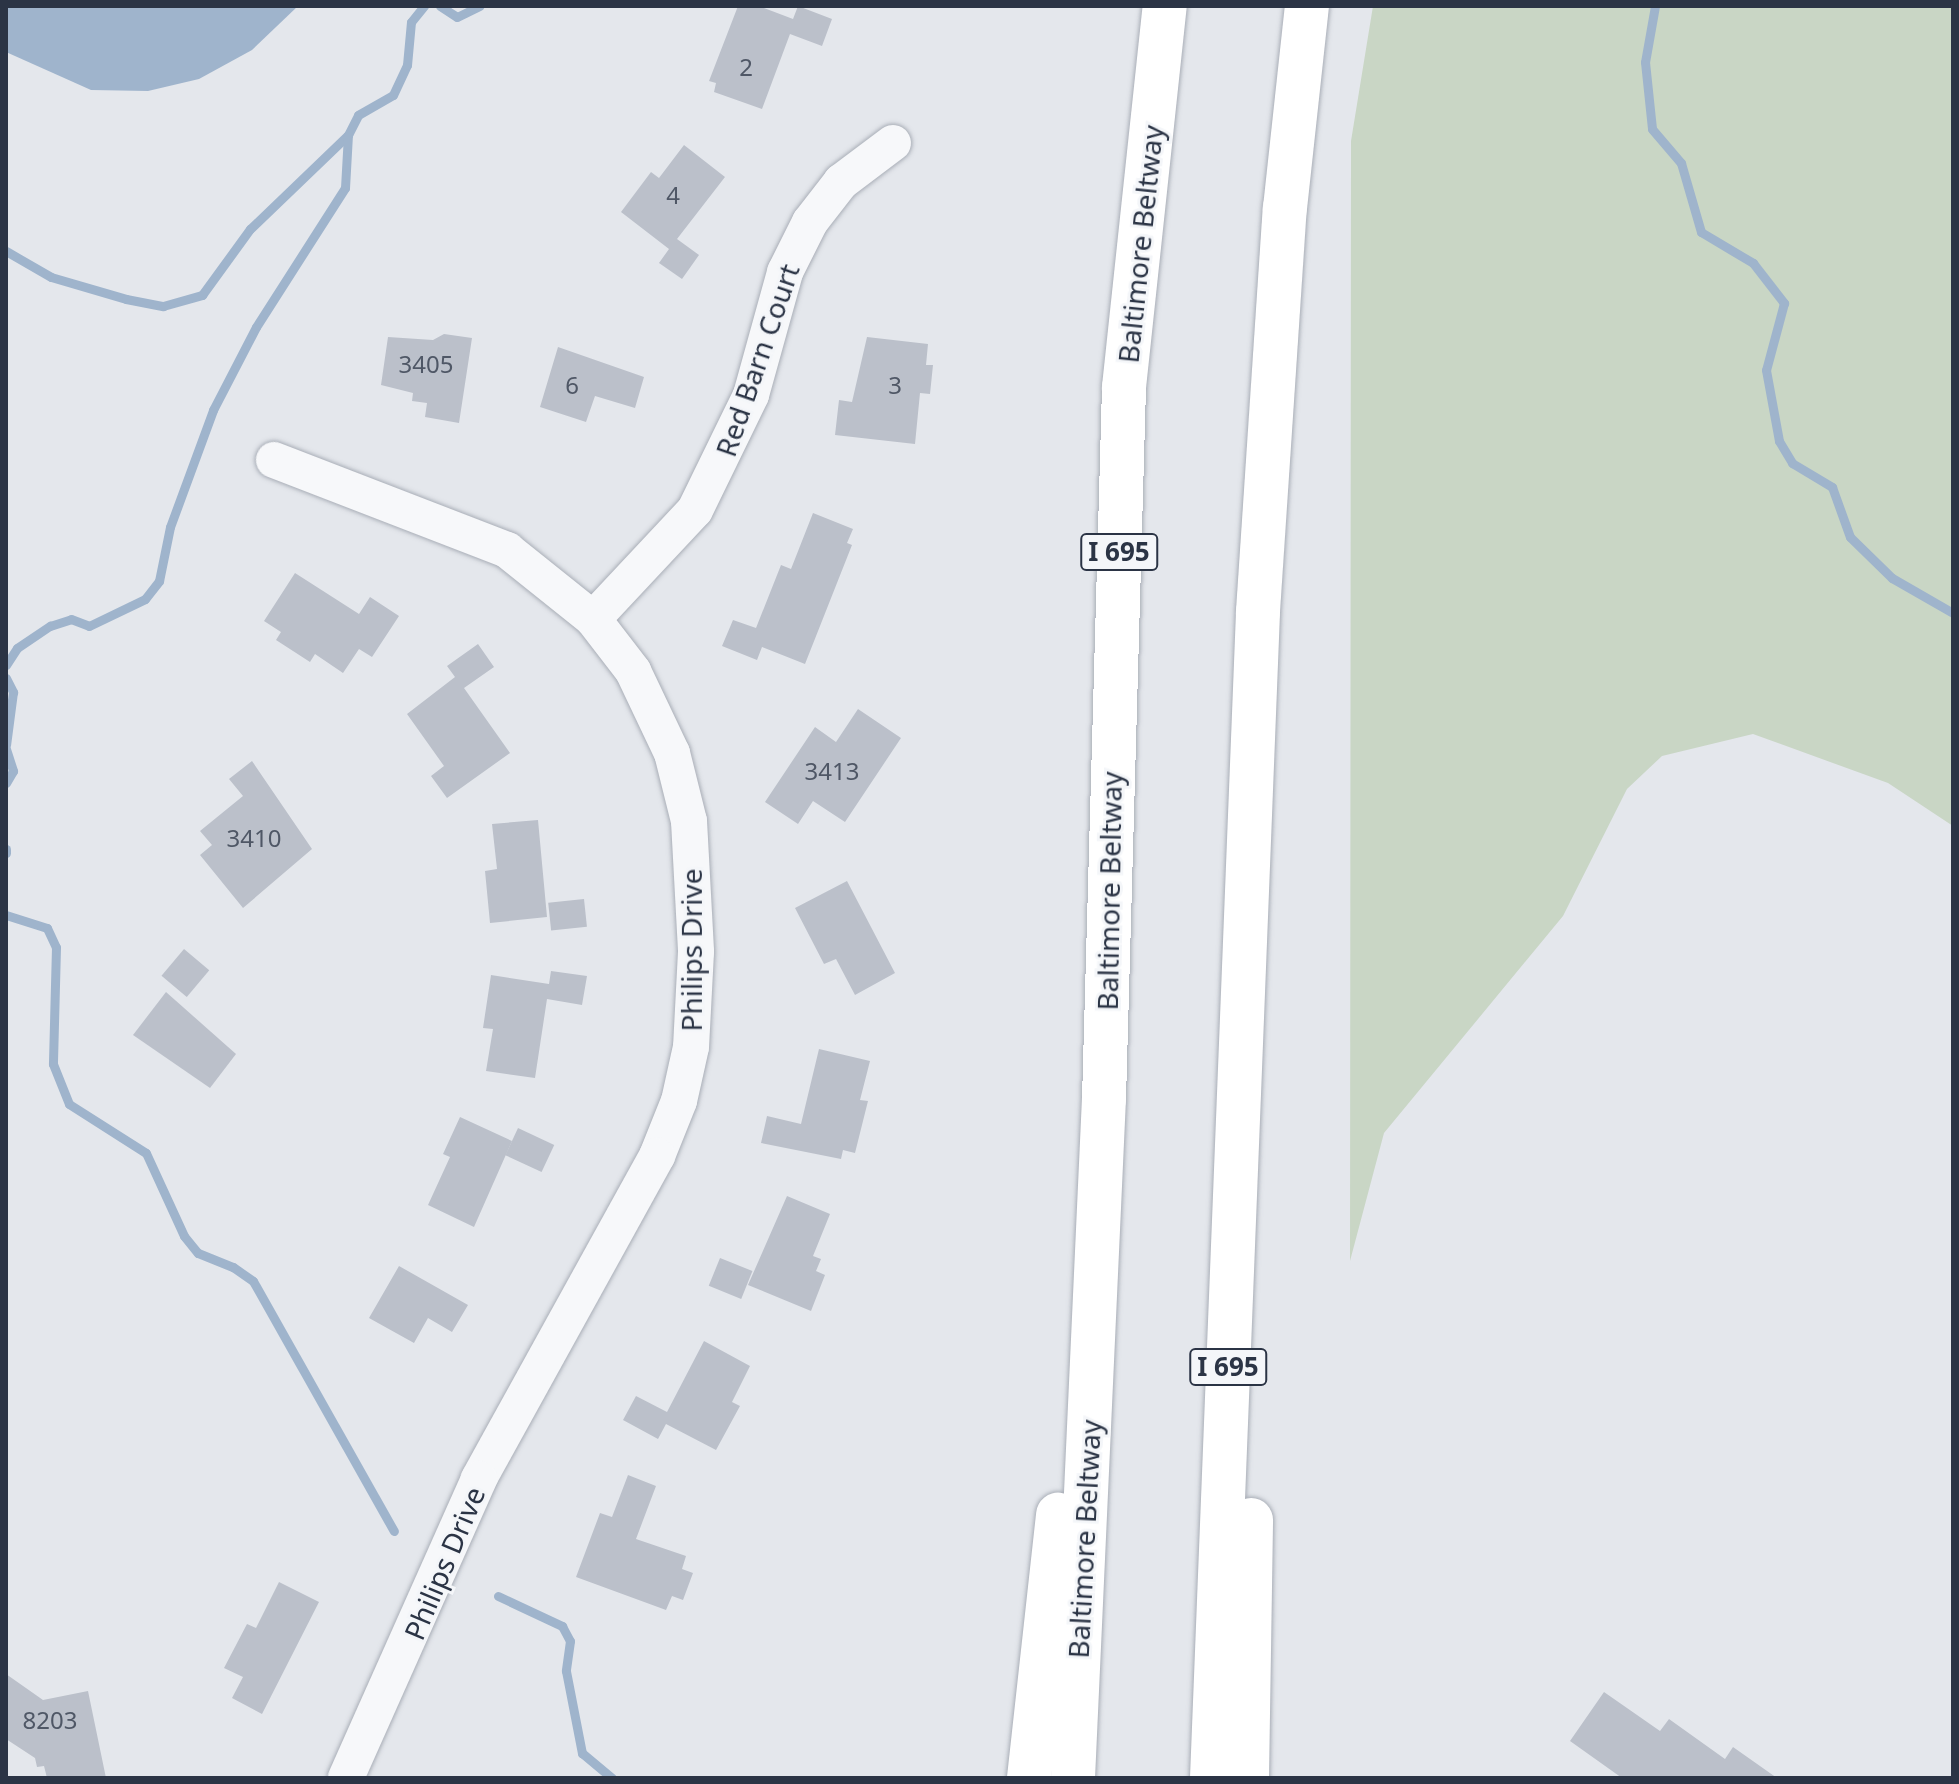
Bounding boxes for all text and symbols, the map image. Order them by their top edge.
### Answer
house number: 2 [739,53,753,81]
street label: Baltimore Beltway [1111,123,1169,365]
house number: 4 [666,181,680,209]
street label: Red Barn Court [708,259,806,461]
house number: 3405 [399,350,453,378]
house number: 6 [565,371,579,399]
house number: 3 [888,371,902,399]
road number: I 695 [1079,530,1159,574]
house number: 3413 [805,757,859,785]
street label: Baltimore Beltway [1090,771,1128,1011]
house number: 3410 [227,824,281,852]
street label: Philips Drive [674,868,708,1032]
road number: I 695 [1188,1345,1268,1389]
street label: Baltimore Beltway [1061,1419,1107,1659]
street label: Philips Drive [397,1481,491,1645]
house number: 8203 [23,1706,77,1734]

